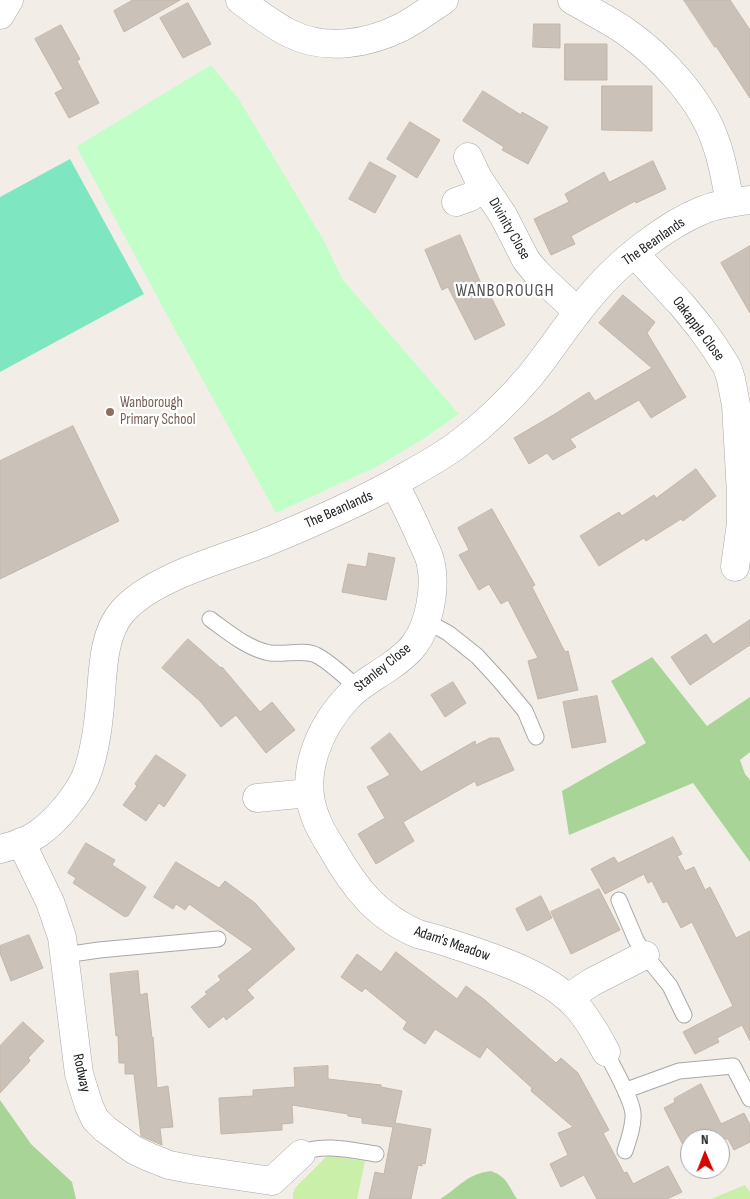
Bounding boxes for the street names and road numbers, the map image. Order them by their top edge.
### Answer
street label: Divinity Close [484,195,534,263]
street label: The Beanlands [619,214,689,270]
street label: Oakapple Close [668,293,728,365]
street label: The Beanlands [302,487,376,533]
street label: Stanley Close [351,640,415,696]
street label: Adam's Meadow [412,923,492,965]
street label: Rodway [68,1052,94,1094]

